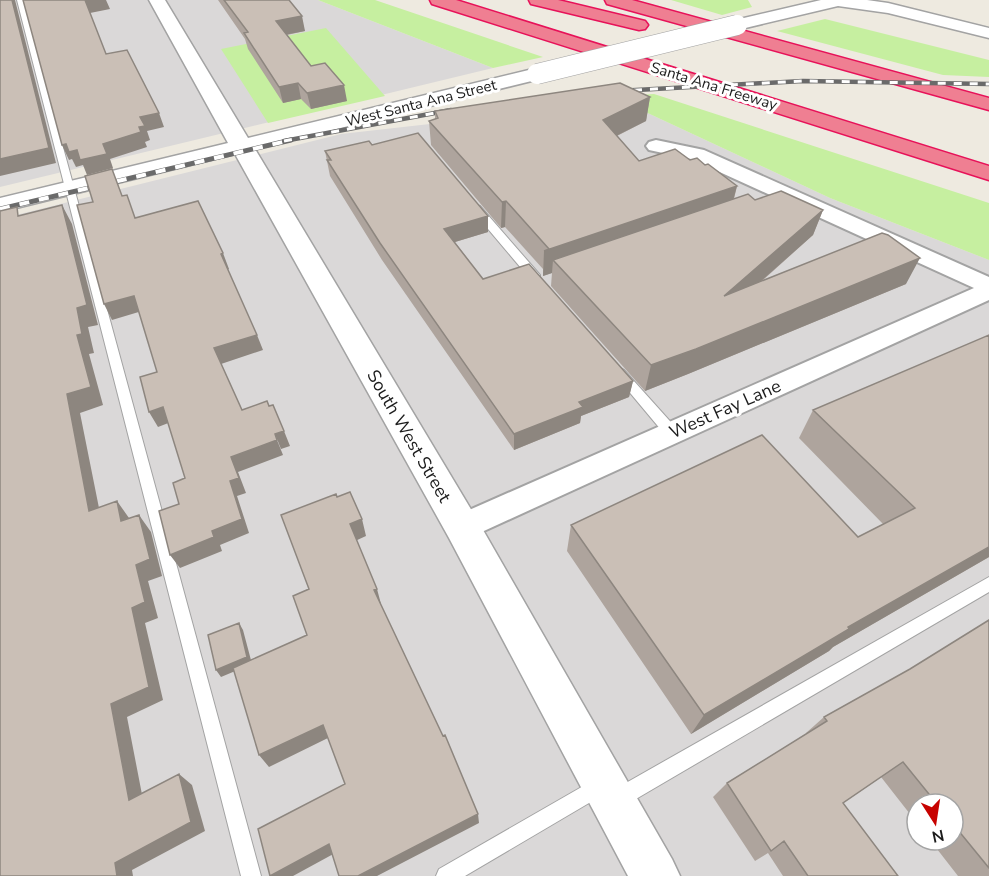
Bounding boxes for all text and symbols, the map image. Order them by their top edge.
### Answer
street label: Santa Ana Freeway [648,57,780,115]
street label: West Santa Ana Street [343,74,499,131]
street label: South West Street [361,365,457,507]
street label: West Fay Lane [665,374,785,444]
north arrow [905,792,965,852]
text: N [930,824,946,848]

